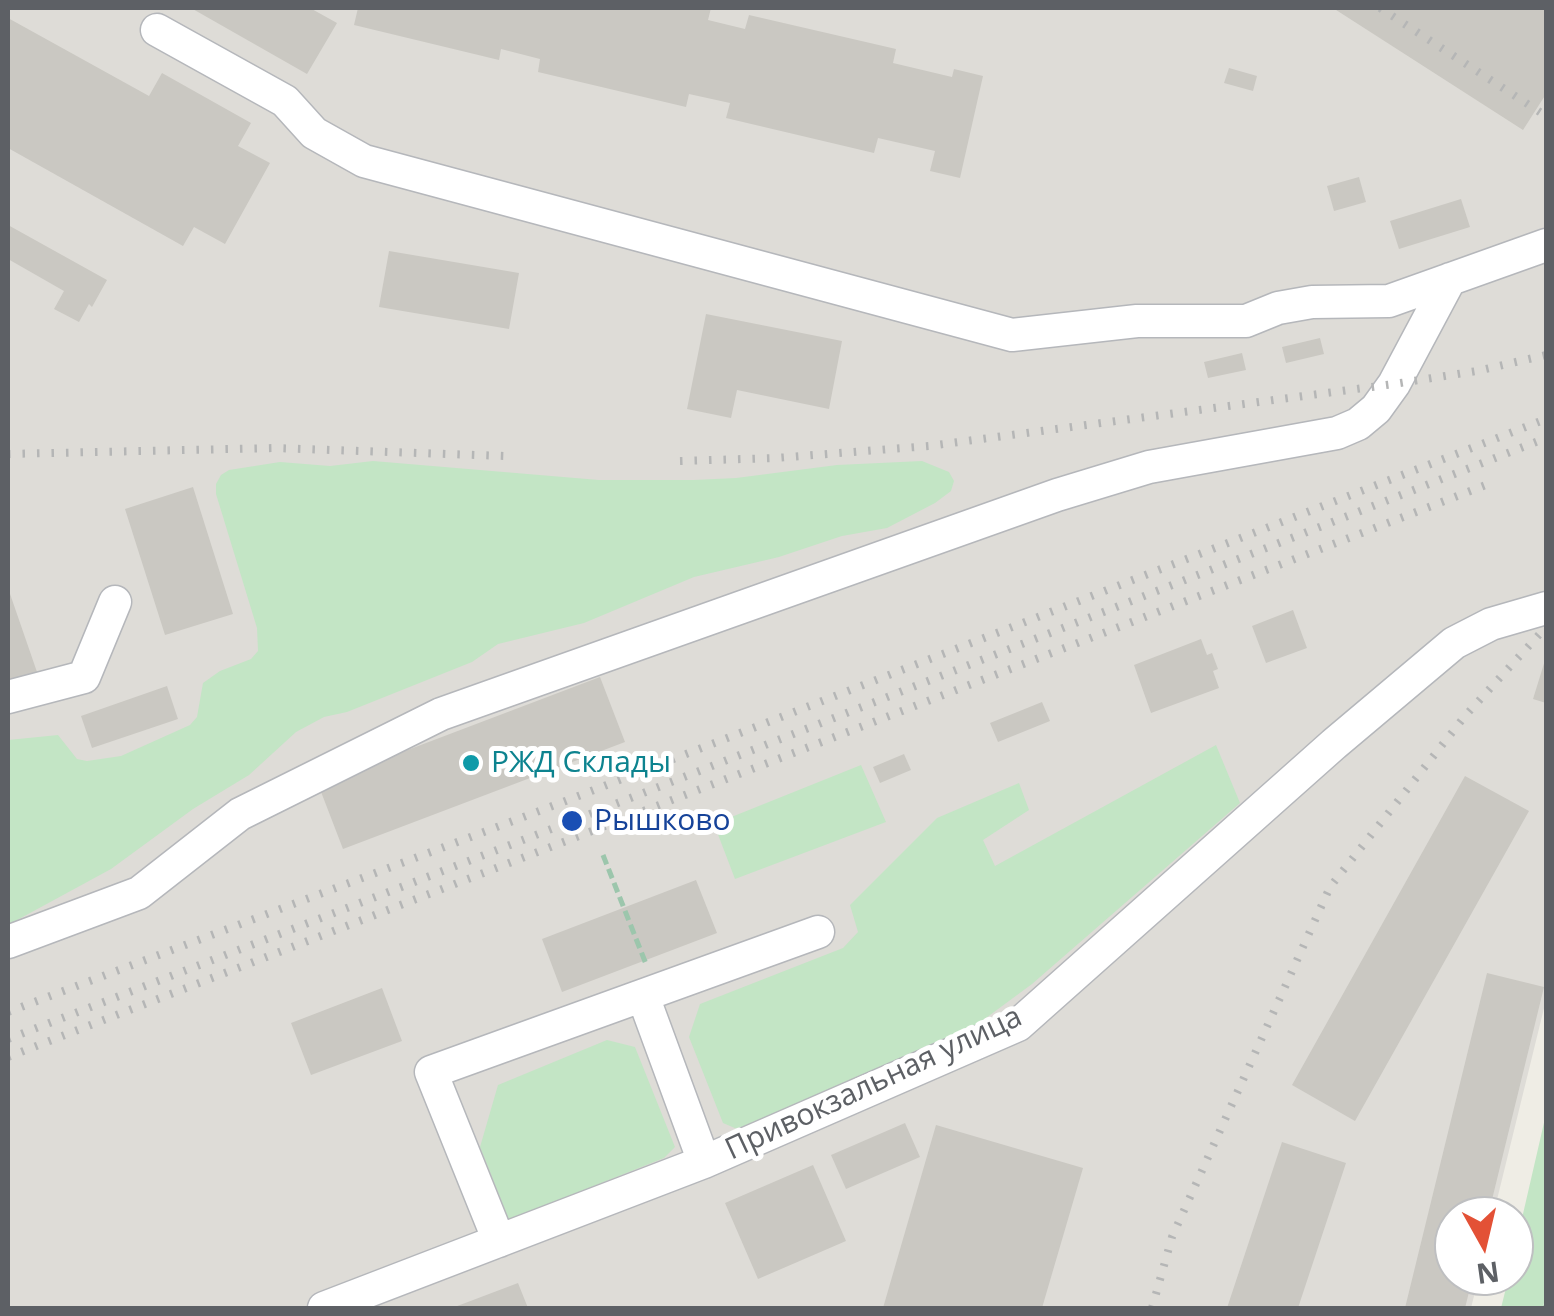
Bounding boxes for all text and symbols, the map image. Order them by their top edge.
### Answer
place label: РЖД Склады [491,745,671,781]
marker: РЖД Склады [460,752,482,774]
place label: Рышково [594,803,731,839]
marker: Рышково [559,808,585,834]
street label: Привокзальная улица [720,999,1028,1169]
north arrow [1434,1196,1534,1296]
text: N [1474,1253,1502,1294]

